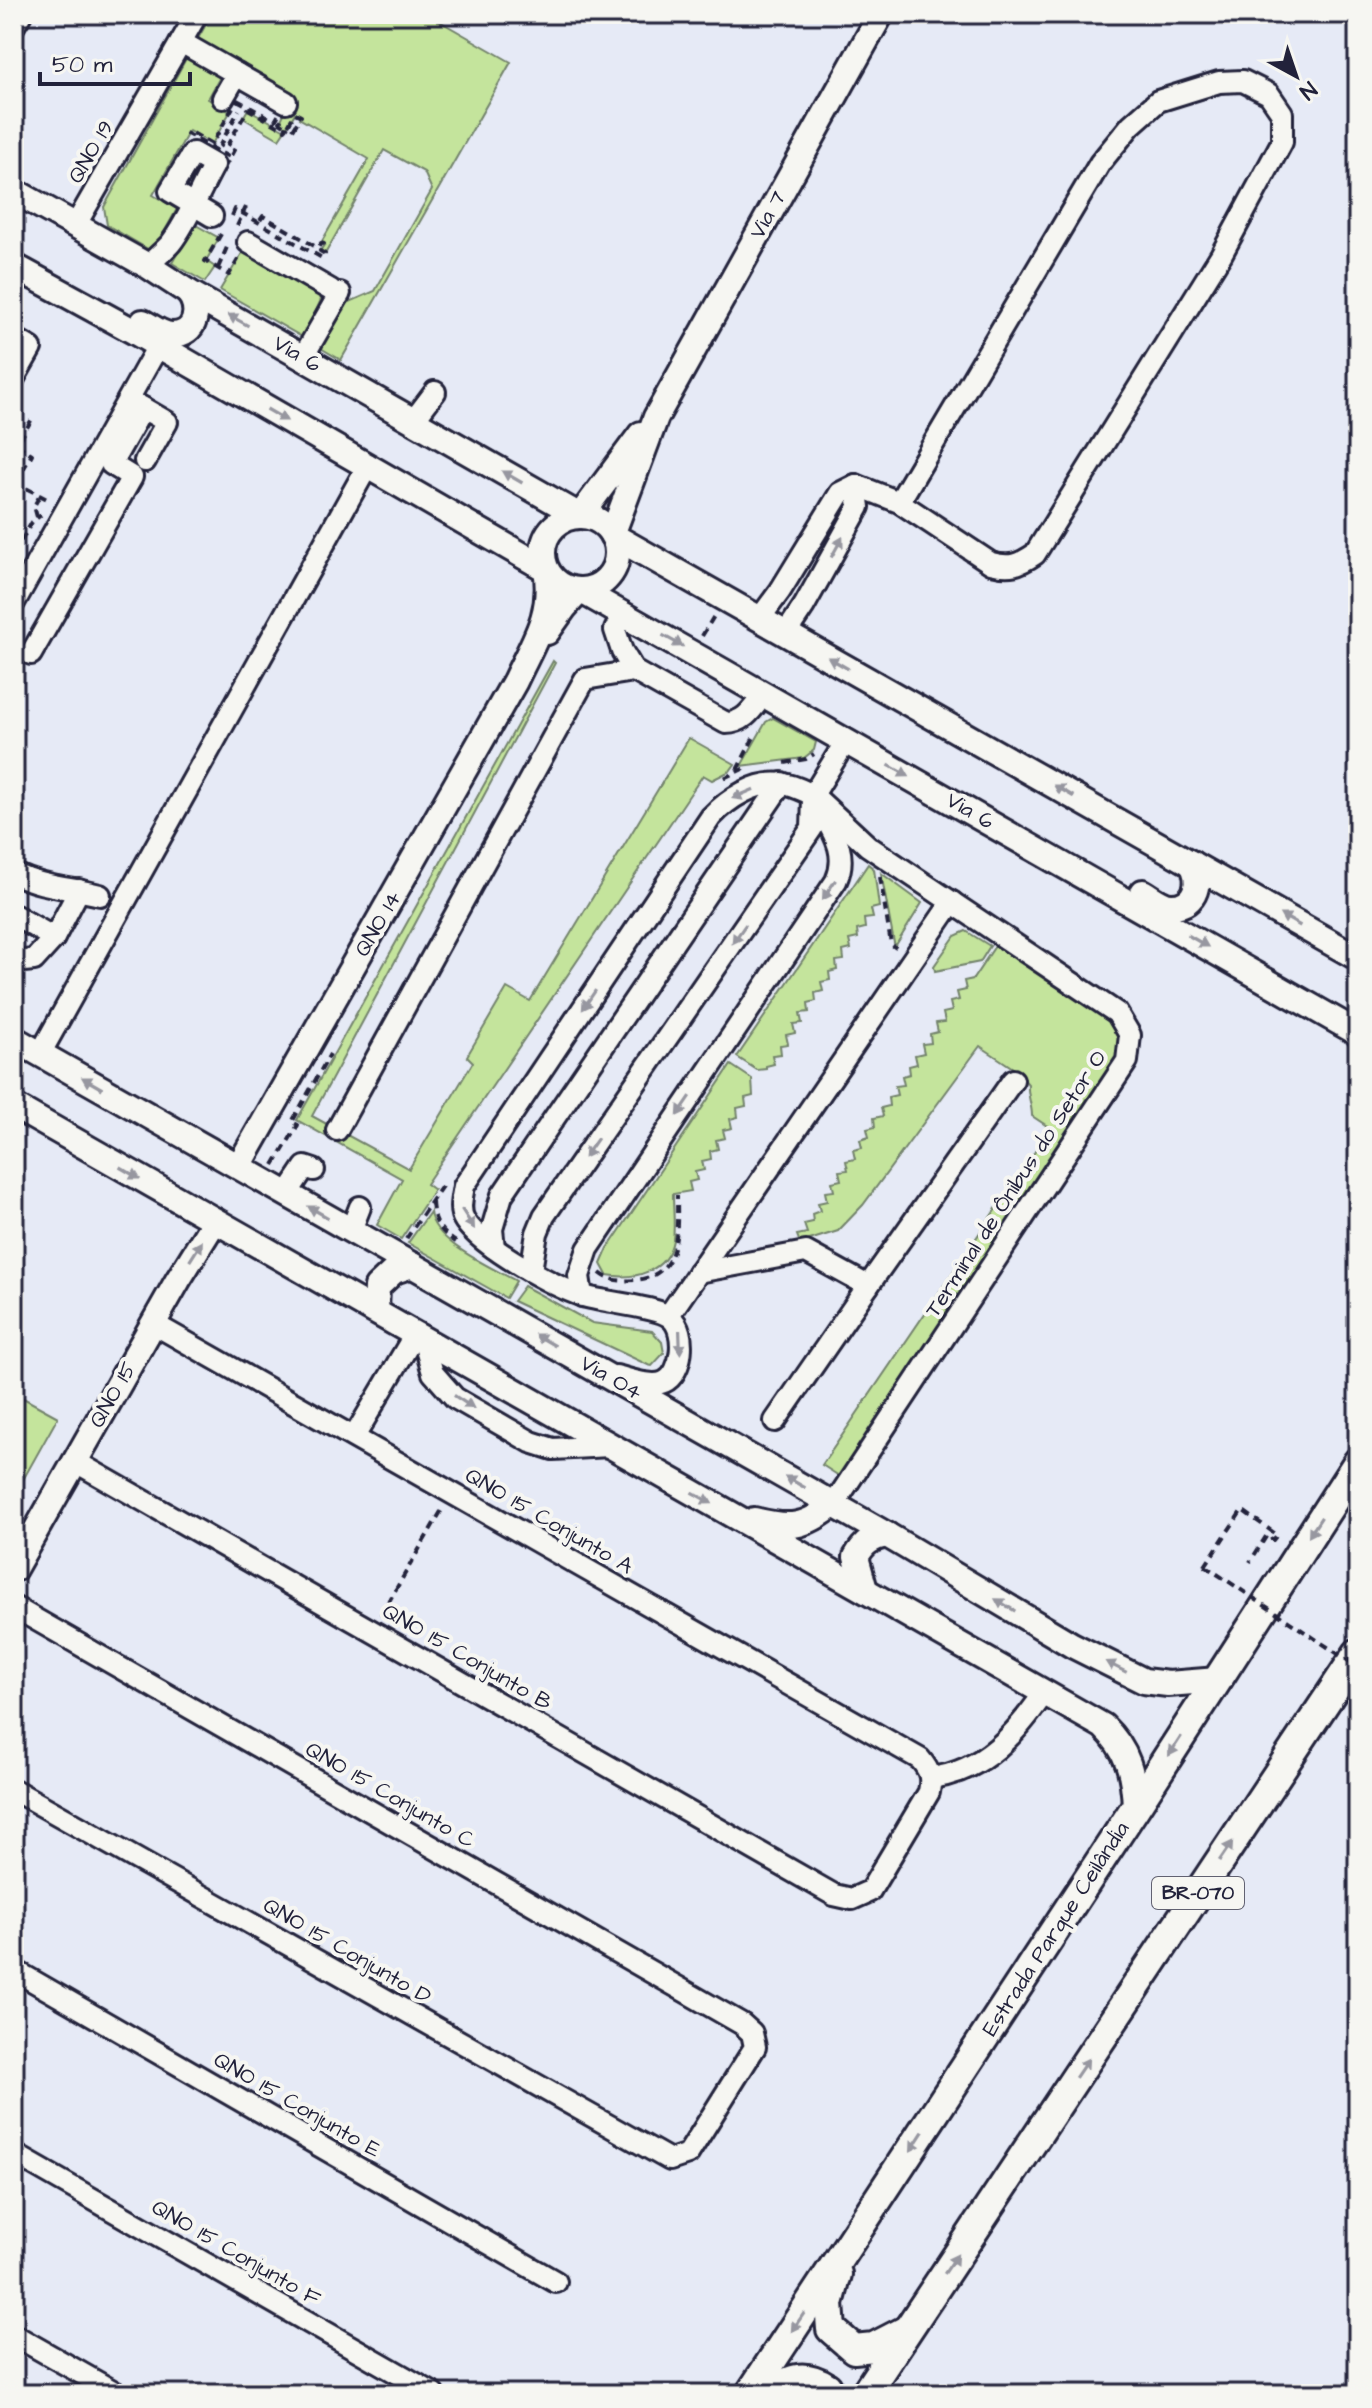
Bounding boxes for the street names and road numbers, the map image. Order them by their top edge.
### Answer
street label: QNO 19 [60,115,122,189]
street label: Via 7 [742,185,794,245]
street label: Via 6 [267,328,327,380]
street label: Via 6 [940,785,1000,837]
street label: QNO 14 [347,886,409,962]
street label: Terminal de Ônibus do Setor O [918,1044,1114,1324]
street label: Via O4 [574,1348,648,1408]
street label: QNO 15 [82,1356,144,1434]
street label: QNO 15 Conjunto A [459,1460,639,1582]
street label: QNO 15 Conjunto B [377,1596,558,1718]
street label: QNO 15 Conjunto C [300,1734,481,1856]
street label: Estrada Parque Ceilândia [975,1816,1137,2042]
road number: BR-070 [1152,1877,1244,1909]
street label: QNO 15 Conjunto D [257,1890,437,2012]
street label: QNO 15 Conjunto E [208,2044,386,2166]
street label: QNO 15 Conjunto F [146,2192,327,2314]

